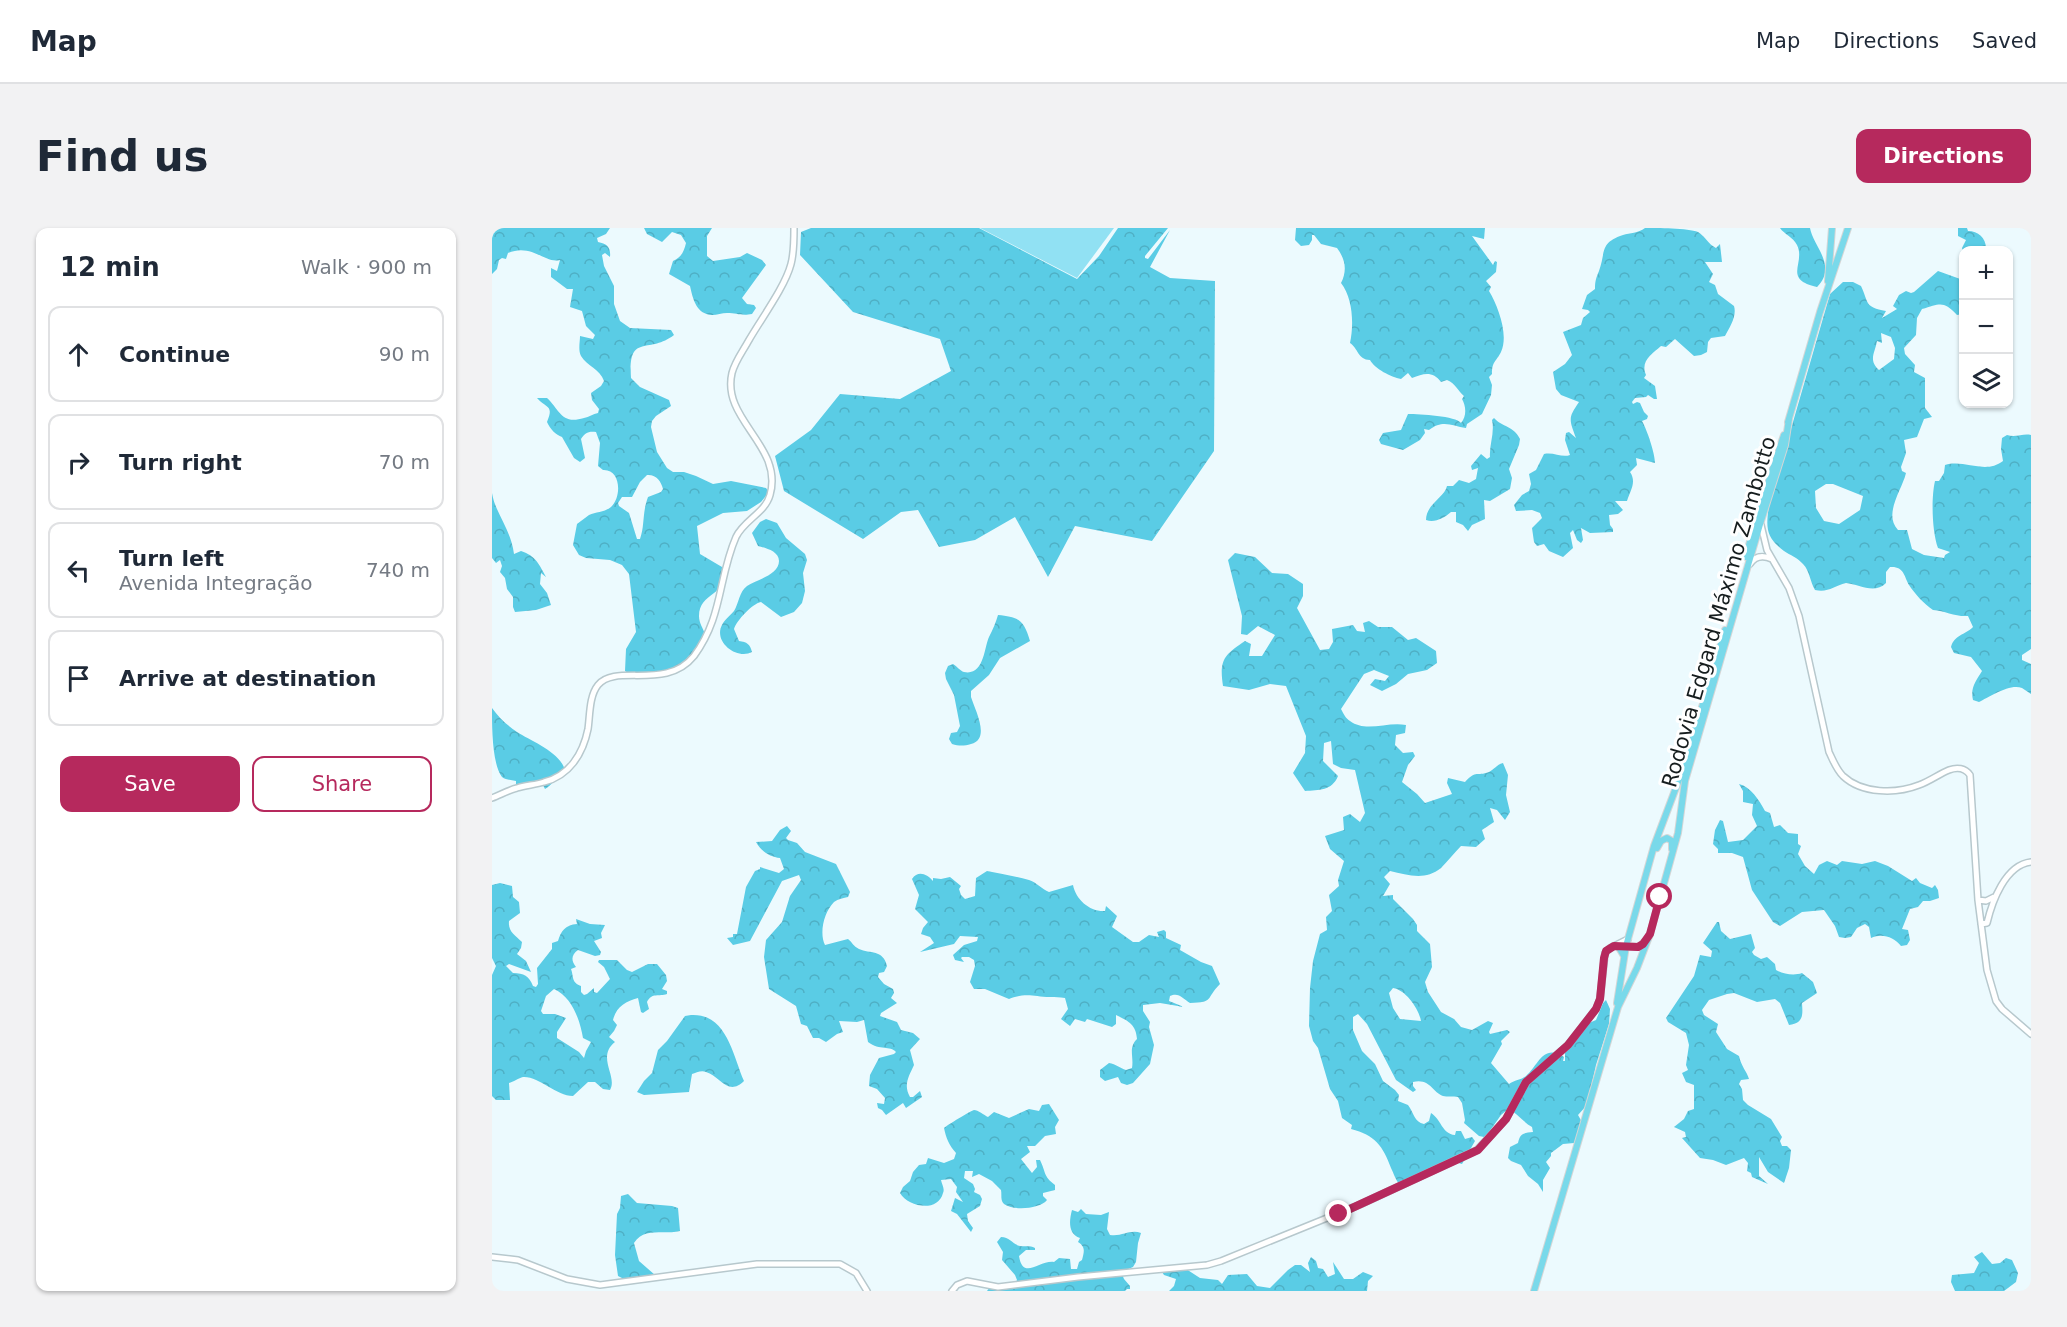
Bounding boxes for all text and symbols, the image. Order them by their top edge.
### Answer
text: Map [30,25,97,58]
text: Map [1756,29,1800,53]
text: Directions [1833,29,1939,53]
text: Saved [1972,29,2037,53]
button: Directions [1856,129,2031,183]
text: Find us [36,132,209,181]
map controls [1959,246,2013,408]
button: + [1959,246,2013,300]
text: 12 min [60,252,160,282]
text: Walk · 900 m [301,255,432,279]
button: − [1959,300,2013,354]
icon: ahead [62,338,95,371]
text: Continue [119,342,230,367]
text: 90 m [379,342,430,366]
button: layers [1959,354,2013,408]
street label: Rodovia Edgard Máximo Zambotto [1657,434,1781,790]
icon: right [62,446,95,479]
text: Turn right [119,450,242,475]
text: 70 m [379,450,430,474]
text: Turn left [119,546,224,571]
icon: left [62,554,95,587]
text: 740 m [366,558,430,582]
text: Avenida Integração [119,571,313,595]
icon: arrive [62,662,95,695]
text: Arrive at destination [119,666,376,691]
button: Save [60,756,240,812]
button: Share [252,756,432,812]
route start [1646,883,1672,909]
route end [1325,1200,1351,1226]

